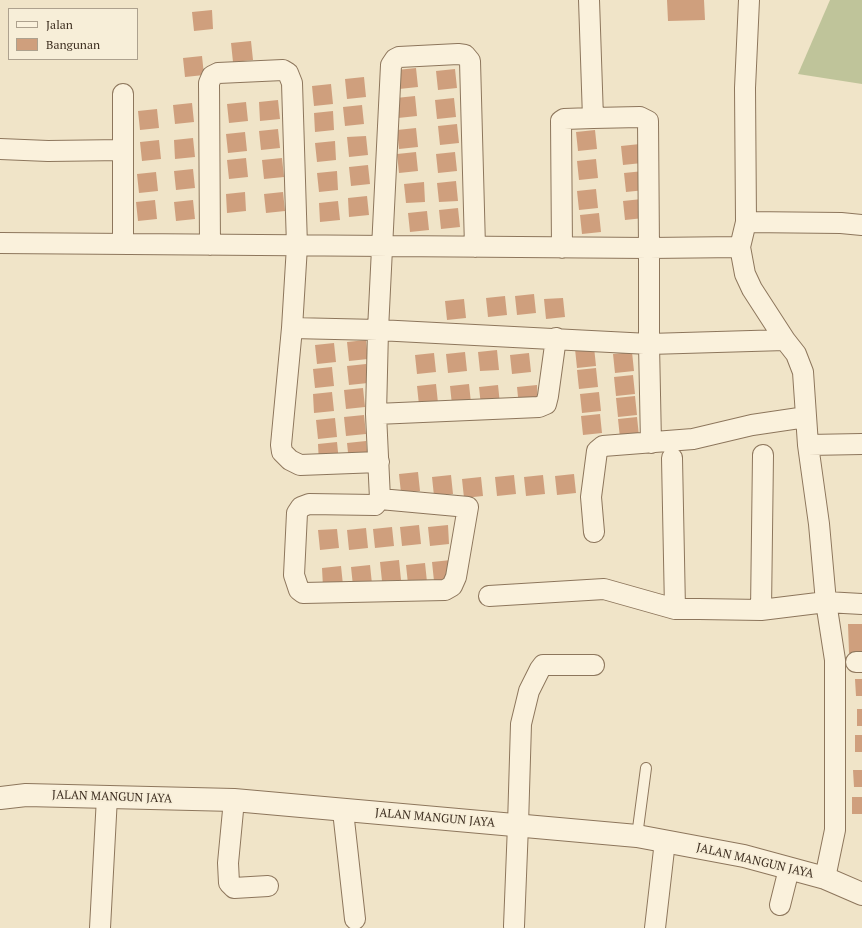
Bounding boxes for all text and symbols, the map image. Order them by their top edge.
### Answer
legend [8,8,138,60]
text: Jalan [46,17,73,32]
text: Bangunan [46,37,100,52]
street label: JALAN MANGUN JAYA [52,788,172,806]
street label: JALAN MANGUN JAYA [374,806,496,830]
street label: JALAN MANGUN JAYA [695,840,815,882]

